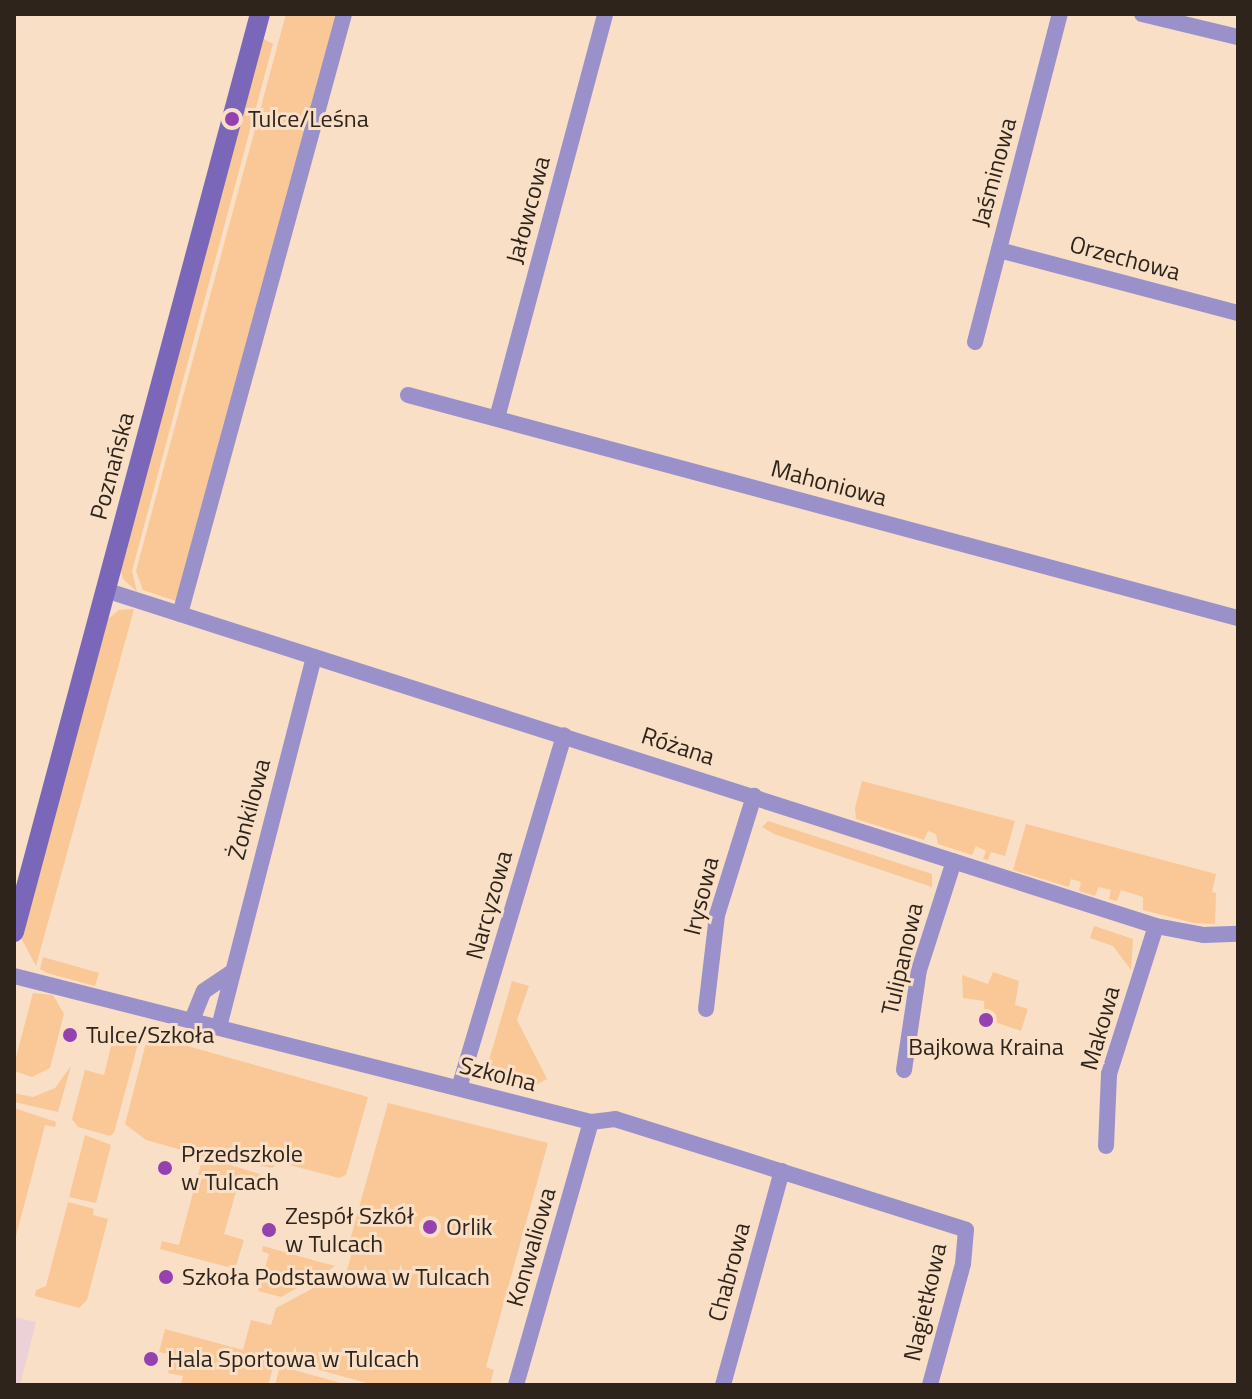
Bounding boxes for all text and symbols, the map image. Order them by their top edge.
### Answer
place label: Tulce/Leśna [248,105,369,133]
marker: Tulce/Leśna [223,110,241,128]
street label: Jaśminowa [966,115,1022,229]
street label: Jałowcowa [500,153,556,267]
street label: Orzechowa [1067,229,1183,287]
street label: Poznańska [84,409,140,523]
street label: Mahoniowa [768,454,890,512]
street label: Różana [638,721,718,771]
street label: Żonkilowa [222,755,276,863]
street label: Narcyzowa [460,847,518,963]
street label: Irysowa [677,854,725,938]
street label: Tulipanowa [875,900,929,1018]
street label: Makowa [1074,983,1126,1073]
marker: Bajkowa Kraina [977,1011,995,1029]
place label: Tulce/Szkoła [86,1021,214,1049]
marker: Tulce/Szkoła [61,1026,79,1044]
place label: Bajkowa Kraina [908,1033,1064,1061]
street label: Szkolna [457,1051,539,1097]
place label: Przedszkole w Tulcach [181,1140,303,1196]
marker: Przedszkole w Tulcach [156,1159,174,1177]
street label: Konwaliowa [500,1184,562,1310]
place label: Zespół Szkół w Tulcach [285,1202,414,1258]
place label: Orlik [446,1213,492,1241]
marker: Orlik [421,1218,439,1236]
street label: Chabrowa [702,1219,756,1325]
marker: Zespół Szkół w Tulcach [260,1221,278,1239]
street label: Nagietkowa [897,1240,953,1364]
place label: Szkoła Podstawowa w Tulcach [182,1263,490,1291]
marker: Szkoła Podstawowa w Tulcach [157,1268,175,1286]
place label: Hala Sportowa w Tulcach [167,1345,419,1373]
marker: Hala Sportowa w Tulcach [142,1350,160,1368]

